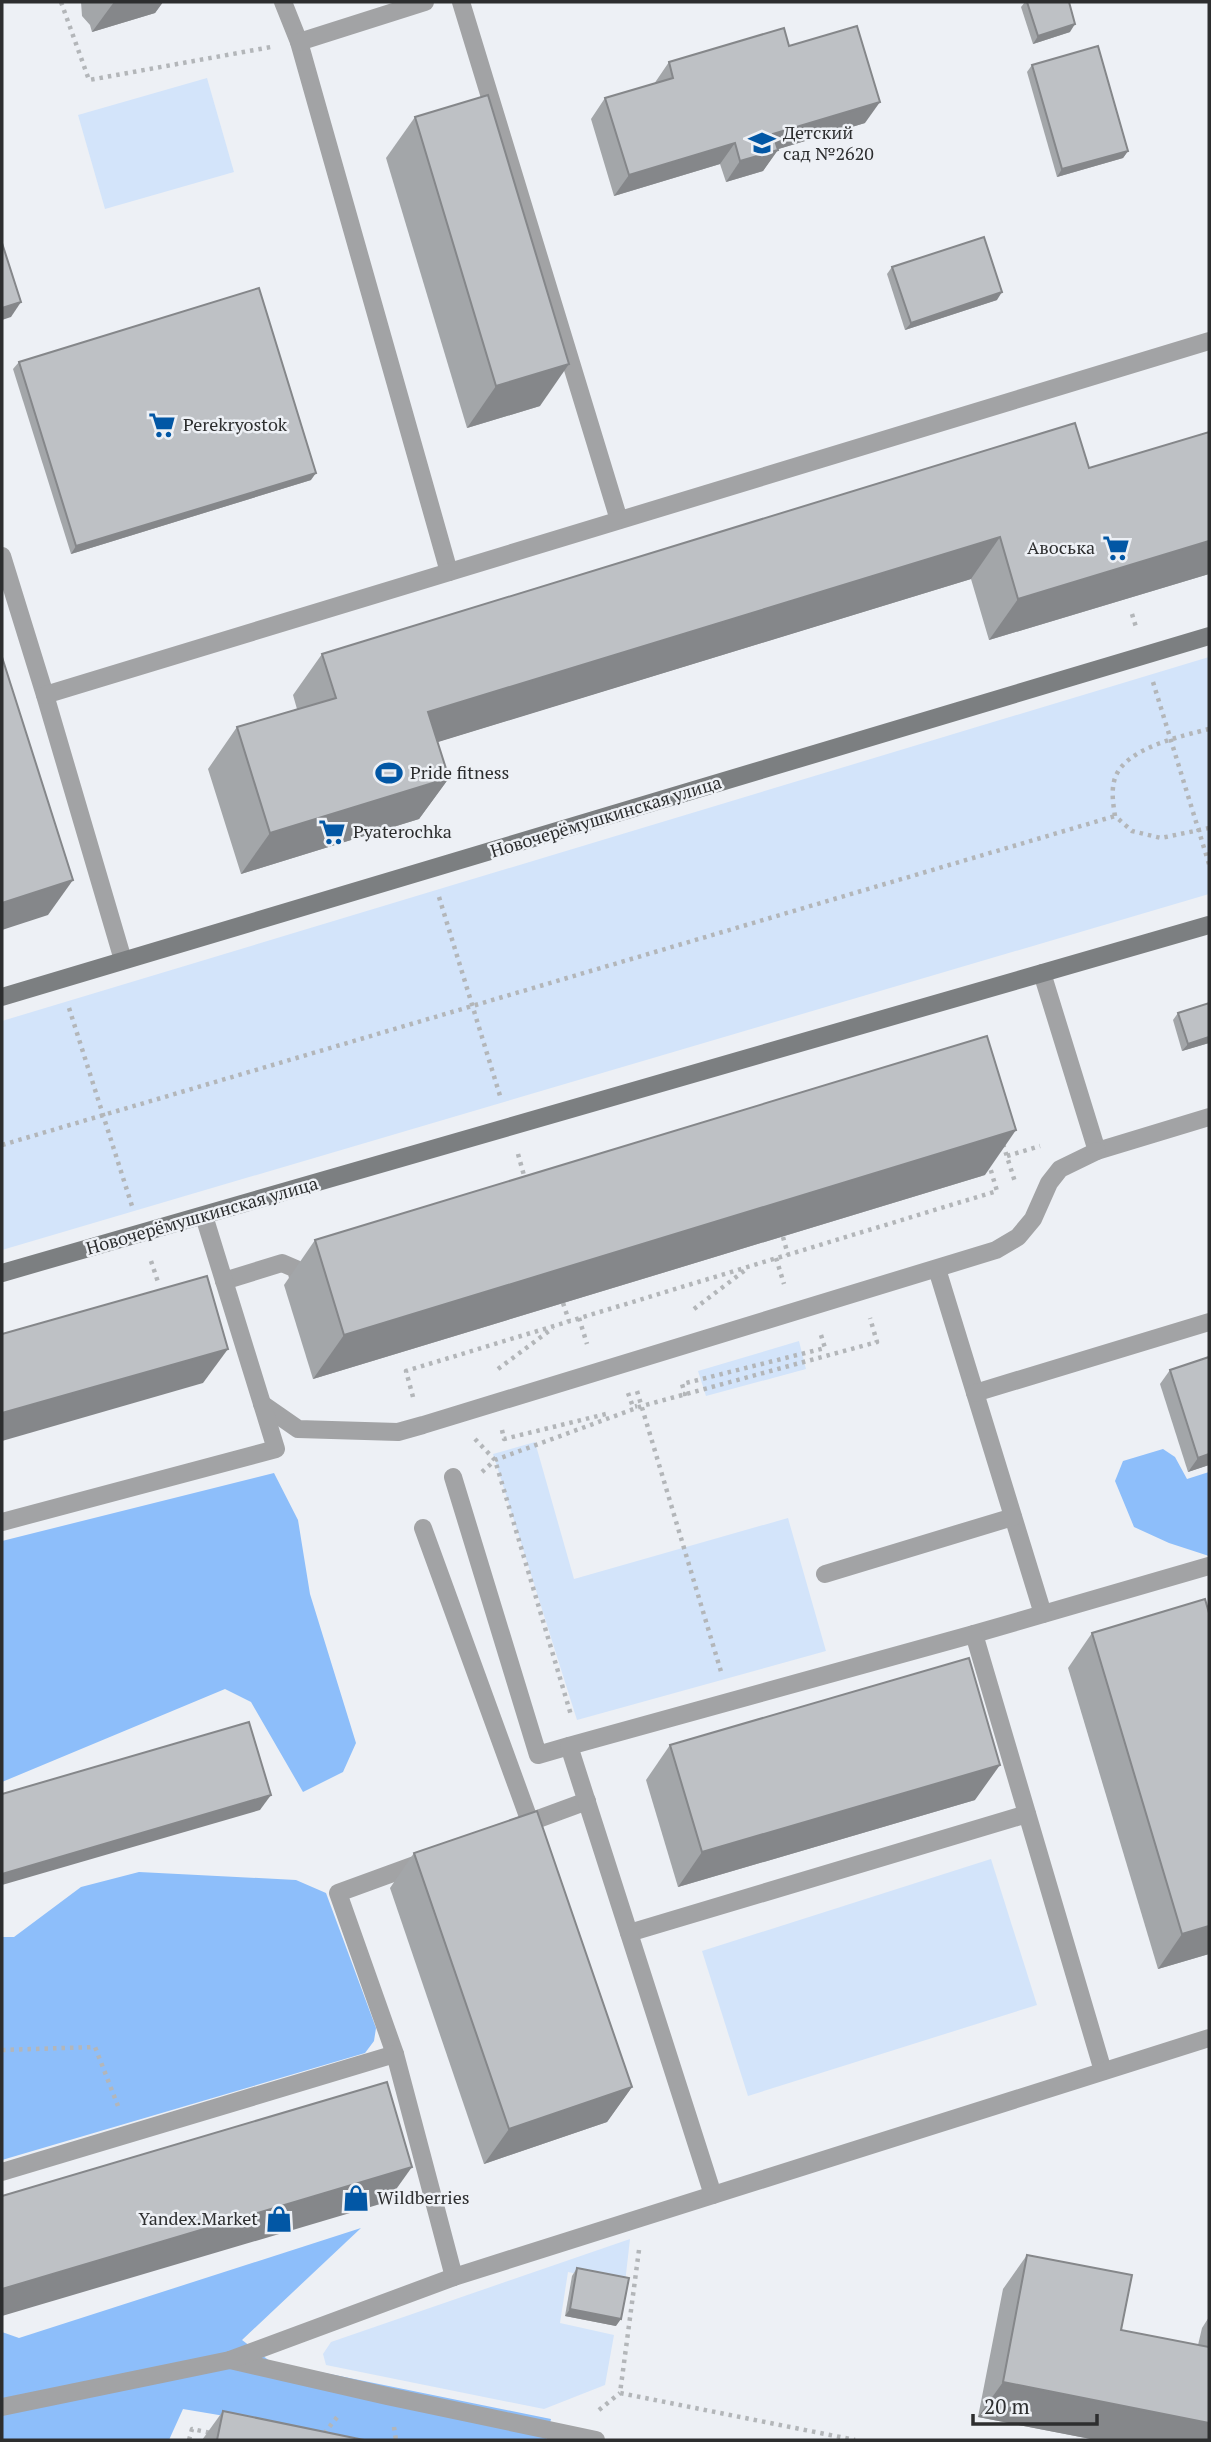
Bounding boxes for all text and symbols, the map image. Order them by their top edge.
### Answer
place label: Детский сад №2620 [783,120,874,165]
school or university icon: Детский сад №2620 [747,128,777,158]
supermarket icon: Perekryostok [147,410,177,440]
place label: Perekryostok [183,412,288,436]
supermarket icon: Авоська [1101,533,1131,563]
place label: Авоська [1027,535,1095,559]
sports icon: Pride fitness [374,758,404,788]
place label: Pride fitness [410,760,509,784]
street label: Новочерёмушкинская улица [487,769,724,863]
supermarket icon: Pyaterochka [317,817,347,847]
place label: Pyaterochka [353,819,452,843]
street label: Новочерёмушкинская улица [83,1170,321,1260]
shop icon: Wildberries [341,2183,371,2213]
place label: Wildberries [377,2185,470,2209]
shop icon: Yandex.Market [264,2204,294,2234]
place label: Yandex.Market [139,2206,258,2230]
scale bar [973,2382,1097,2426]
text: 20 m [984,2392,1030,2420]

